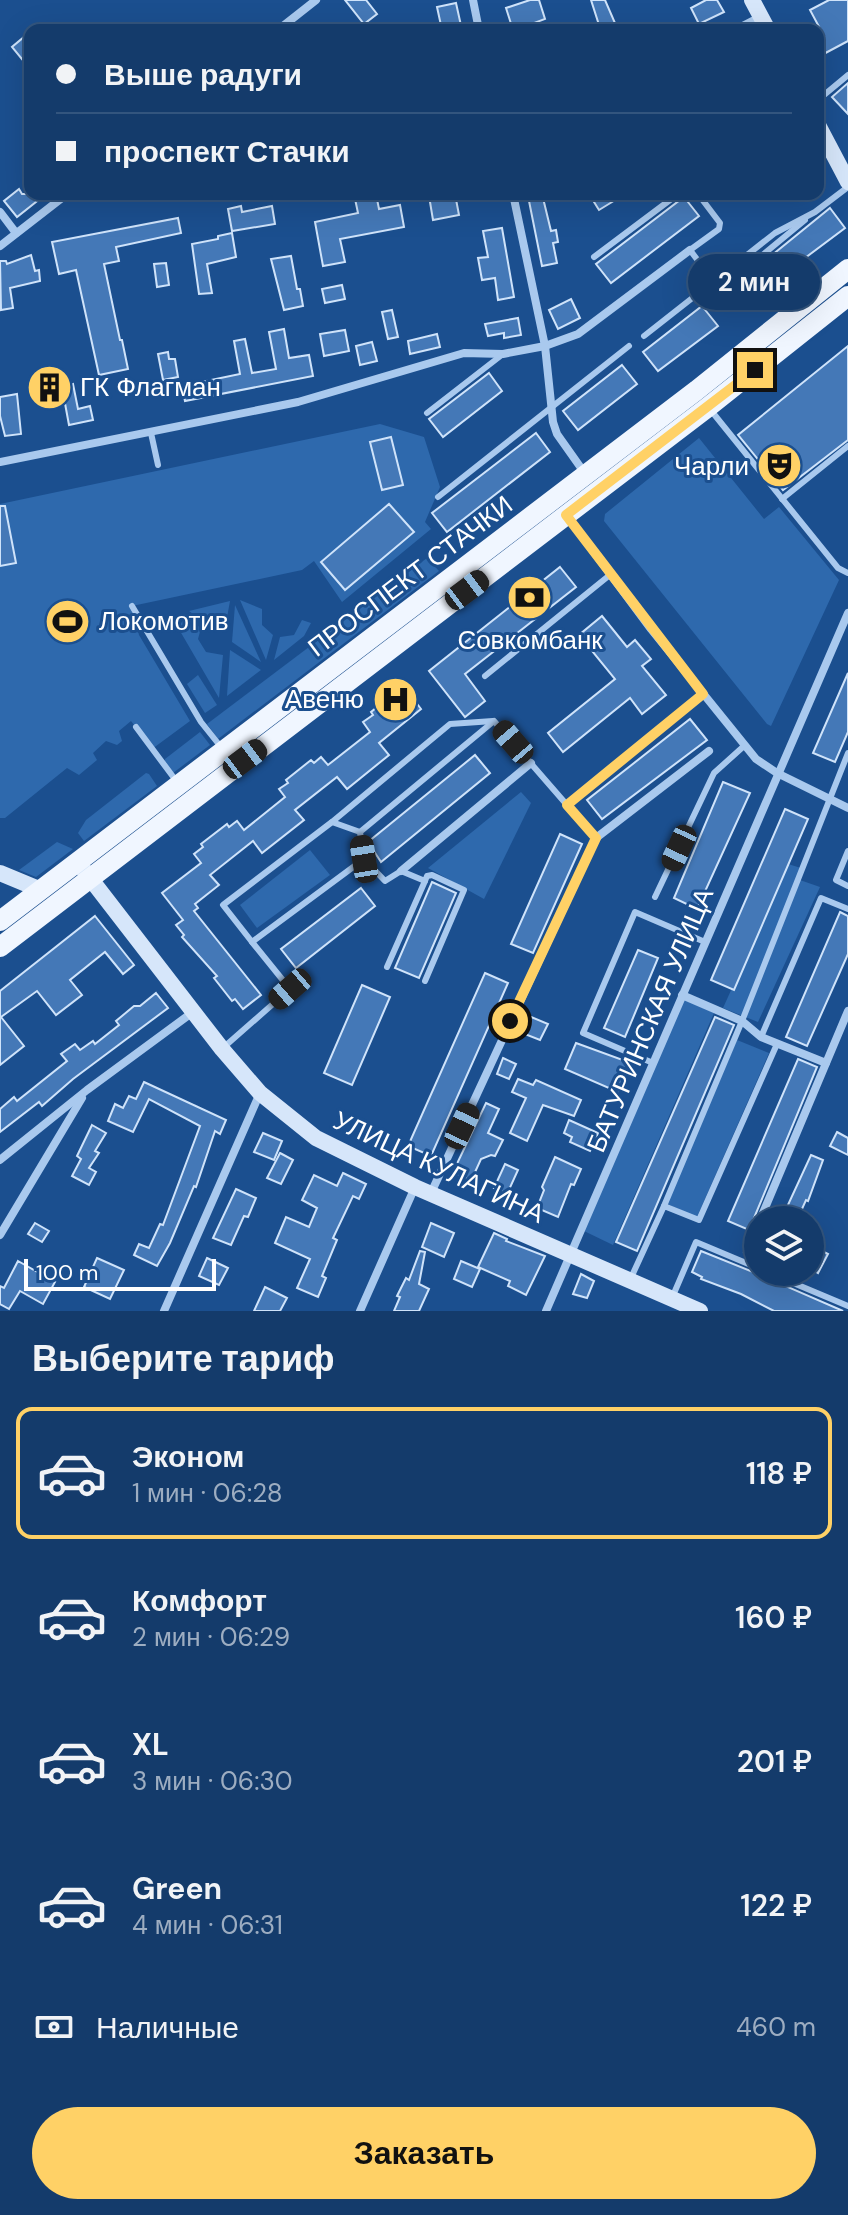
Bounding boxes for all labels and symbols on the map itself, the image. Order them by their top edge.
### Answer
callout: 2 мин [689,254,821,310]
route end [737,352,773,388]
building icon: ГК Флагман [25,363,73,411]
place label: ГК Флагман [80,370,221,404]
theatre icon: Чарли [756,442,804,490]
place label: Чарли [674,449,749,483]
street label: ПРОСПЕКТ СТАЧКИ [301,488,519,664]
car [441,566,493,614]
bank icon: Совкомбанк [506,573,554,621]
sports icon: Локомотив [44,597,92,645]
place label: Локомотив [99,604,229,638]
place label: Совкомбанк [457,623,603,657]
hospital icon: Авеню [371,675,419,723]
place label: Авеню [285,682,364,716]
car [488,716,538,768]
car [219,735,271,783]
car [658,821,700,875]
car [348,833,380,885]
street label: БАТУРИНСКАЯ УЛИЦА [579,882,721,1157]
car [264,964,316,1014]
route start [492,1003,528,1039]
car [441,1099,483,1153]
street label: УЛИЦА КУЛАГИНА [328,1103,551,1231]
scale bar [24,1255,216,1291]

